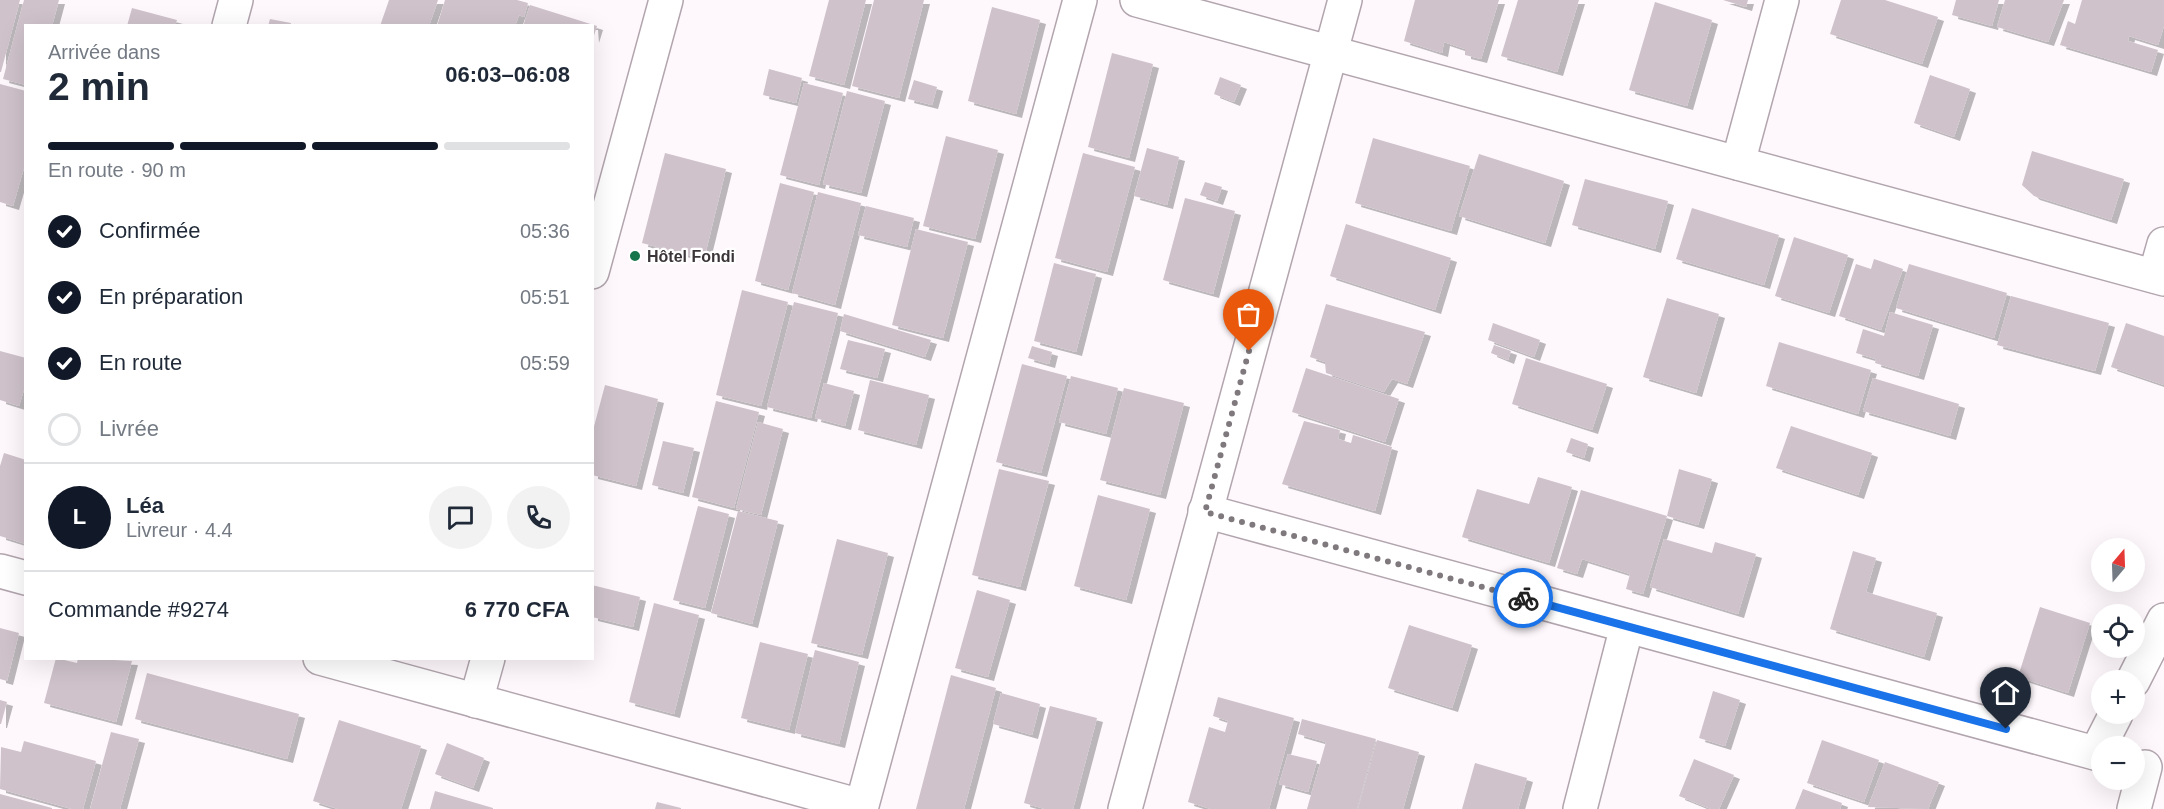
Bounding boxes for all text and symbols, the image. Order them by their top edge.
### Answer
text: Arrivée dans [48,41,160,63]
text: 06:03–06:08 [445,62,570,87]
text: 2 min [48,65,150,108]
text: En route · 90 m [48,159,186,181]
icon: check [48,215,81,248]
text: Confirmée [99,218,200,243]
text: 05:36 [520,220,570,242]
place label: Hôtel Fondi [647,248,735,265]
marker: Hôtel Fondi [628,249,642,263]
icon: check [48,281,81,314]
text: En préparation [99,284,243,309]
text: 05:51 [520,286,570,308]
pin [1223,289,1274,351]
icon: bag [1232,298,1265,331]
icon: check [48,347,81,380]
text: En route [99,350,182,375]
text: 05:59 [520,352,570,374]
text: Livrée [99,416,159,441]
button: chat [429,486,492,549]
button: phone [507,486,570,549]
text: Léa [126,493,164,518]
text: L [73,504,86,529]
text: Livreur · 4.4 [126,519,233,541]
north arrow [2091,538,2145,592]
map controls [2091,538,2145,790]
courier [1493,568,1553,628]
icon: bike [1507,582,1540,615]
text: Commande #9274 [48,597,229,622]
text: 6 770 CFA [465,597,570,622]
button: locate [2091,604,2145,658]
pin [1980,667,2031,729]
button: + [2091,670,2145,724]
icon: home [1989,676,2022,709]
button: − [2091,736,2145,790]

